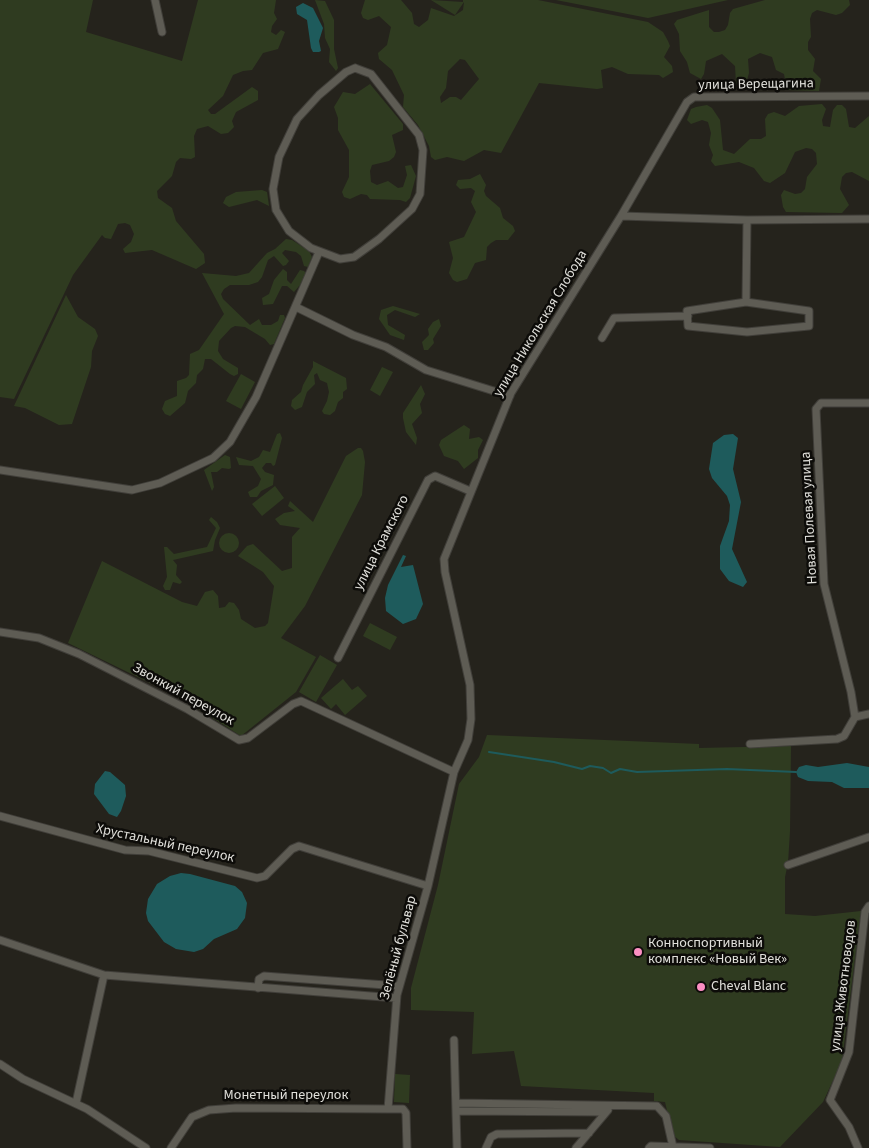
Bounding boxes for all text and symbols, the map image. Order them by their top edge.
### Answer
street label: улица Верещагина [698,76,814,94]
street label: улица Никольская Слобода [490,248,592,400]
street label: Новая Полевая улица [798,451,822,585]
street label: улица Крамского [351,493,413,593]
street label: Звонкий переулок [129,660,237,730]
street label: Хрустальный переулок [94,821,236,867]
street label: Зелёный бульвар [377,894,421,1002]
street label: улица Животноводов [828,919,860,1053]
place label: Конноспортивный комплекс «Новый Век» [648,936,787,969]
marker: Конноспортивный комплекс «Новый Век» [632,946,644,958]
place label: Cheval Blanc [711,979,786,995]
marker: Cheval Blanc [695,981,707,993]
street label: Монетный переулок [224,1088,348,1104]

